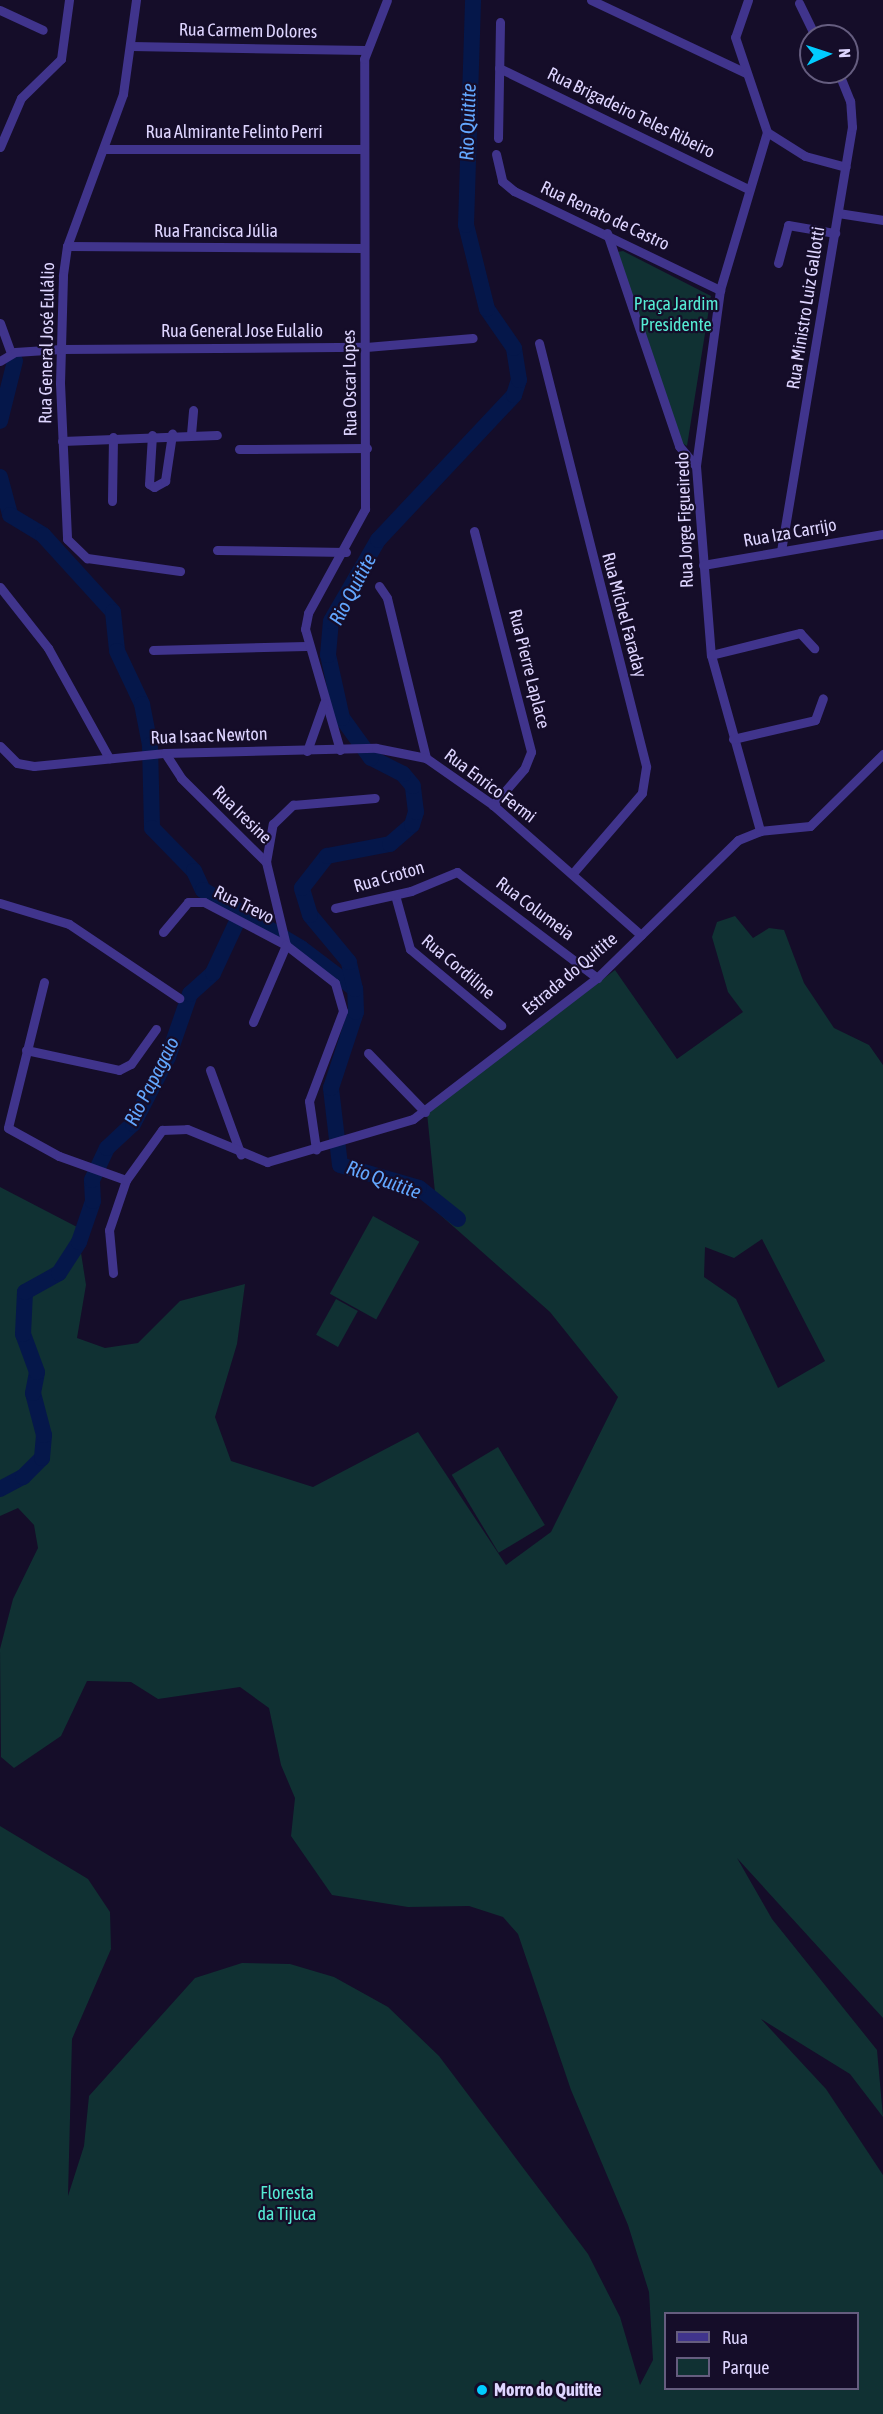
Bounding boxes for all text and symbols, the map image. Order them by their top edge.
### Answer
street label: Rua Carmem Dolores [179,19,317,43]
north arrow [799,24,859,84]
text: N [836,48,854,58]
street label: Rua Brigadeiro Teles Ribeiro [544,63,718,163]
water label: Rio Quitite [454,83,480,161]
street label: Rua Almirante Felinto Perri [145,121,323,143]
street label: Rua Renato de Castro [537,177,673,255]
street label: Rua Francisca Júlia [154,220,278,242]
street label: Rua Ministro Luiz Gallotti [782,225,830,391]
street label: Rua General José Eulálio [35,262,59,424]
park label: Praça Jardim Presidente [634,294,718,336]
street label: Rua General Jose Eulalio [161,320,323,342]
street label: Rua Oscar Lopes [338,329,362,437]
street label: Rua Jorge Figueiredo [672,452,698,588]
street label: Rua Iza Carrijo [742,514,838,552]
water label: Rio Quitite [323,549,381,629]
street label: Rua Michel Faraday [597,550,651,680]
street label: Rua Pierre Laplace [504,607,554,731]
street label: Rua Isaac Newton [150,723,268,749]
street label: Rua Enrico Fermi [440,744,540,828]
street label: Rua Iresine [208,782,276,848]
street label: Rua Croton [351,857,427,897]
street label: Rua Columeia [492,873,578,945]
street label: Rua Trevo [210,881,278,929]
street label: Estrada do Quitite [518,928,622,1020]
street label: Rua Cordiline [417,930,499,1004]
water label: Rio Papagaio [118,1032,184,1130]
water label: Rio Quitite [343,1154,425,1204]
park label: Floresta da Tijuca [258,2183,316,2226]
legend [664,2312,859,2390]
text: Rua [722,2327,748,2348]
text: Parque [722,2357,770,2378]
place label: Morro do Quitite [494,2379,601,2401]
marker: Morro do Quitite [475,2383,489,2397]

